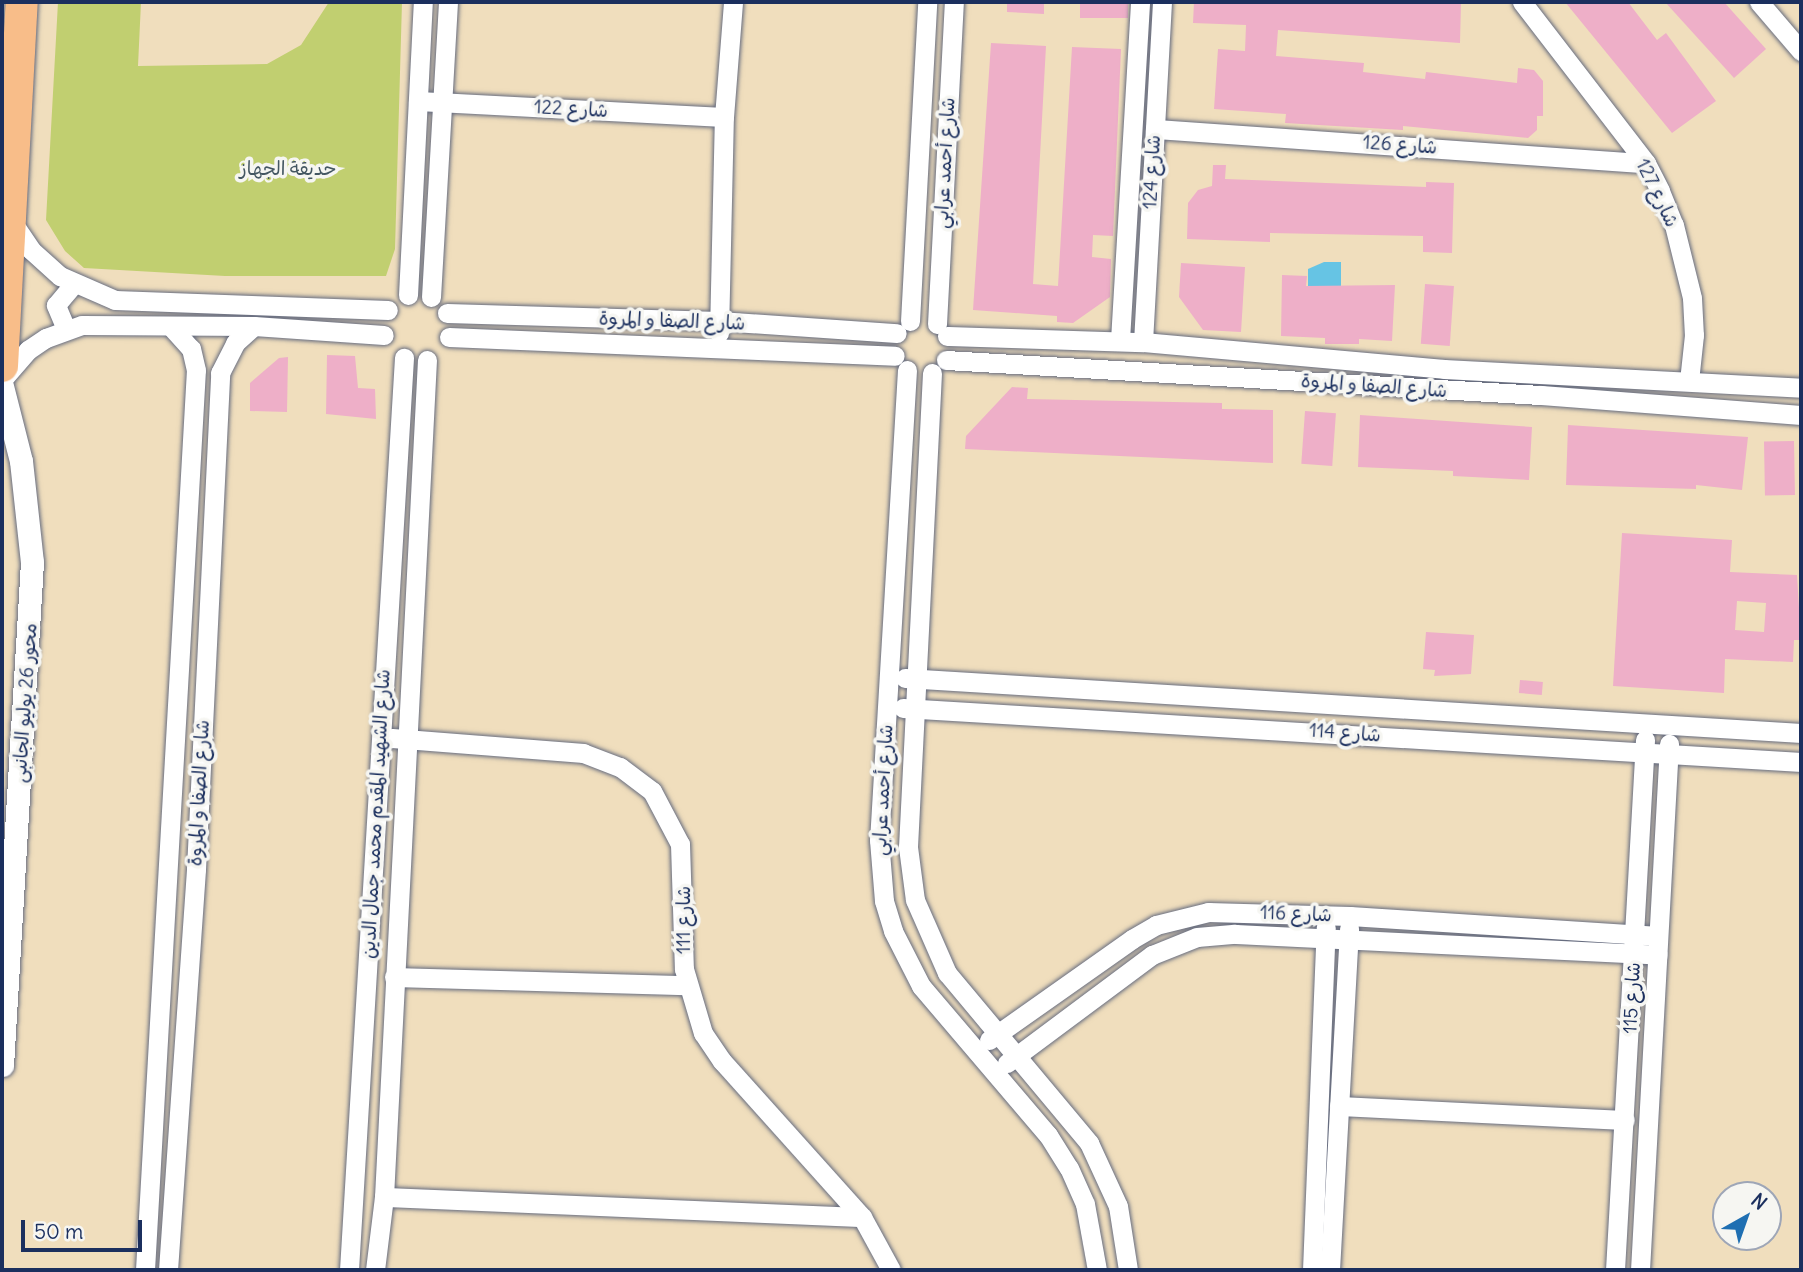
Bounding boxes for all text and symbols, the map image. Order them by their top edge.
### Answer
street label: شارع 122 [533,96,609,122]
street label: شارع أحمد عرابي [930,97,960,229]
street label: شارع 126 [1362,131,1438,159]
street label: شارع 124 [1139,134,1165,210]
street label: شارع 127 [1631,155,1683,231]
park label: حديقة الجهاز [240,158,336,180]
street label: شارع الصفا و المروة [598,307,746,335]
street label: شارع الصفا و المروة [1300,370,1448,402]
street label: محور 26 يوليو الجانبى [8,622,42,784]
street label: شارع الشهيد المقدم محمد جمال الدين [357,669,395,959]
street label: شارع الصفا و المروة [184,719,214,867]
street label: شارع 114 [1308,719,1382,747]
street label: شارع أحمد عرابي [868,724,898,856]
street label: شارع 111 [673,886,695,954]
street label: شارع 116 [1260,901,1332,927]
street label: شارع 115 [1619,962,1645,1034]
north arrow [1712,1181,1782,1251]
text: N [1746,1188,1772,1215]
scale bar [24,1206,145,1250]
text: 50 m [34,1218,83,1245]

